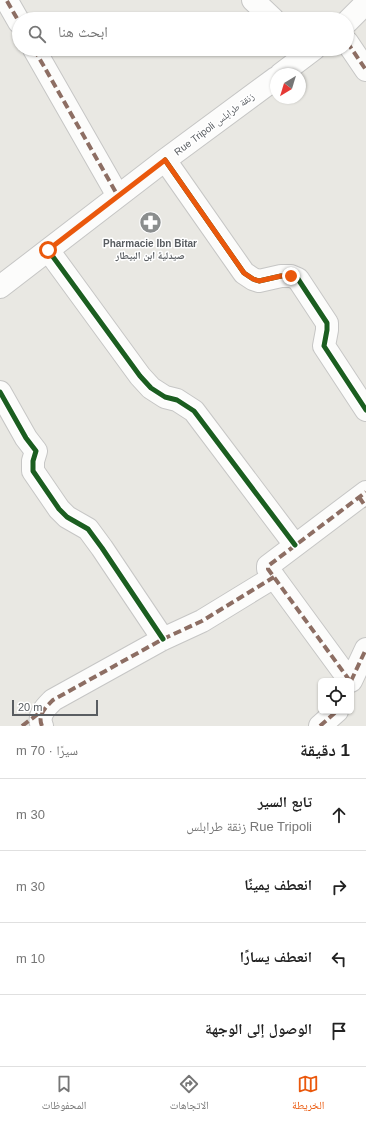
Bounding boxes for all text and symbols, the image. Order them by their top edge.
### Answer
search box [12,12,354,56]
icon: search [26,23,48,45]
text: ابحث هنا [58,23,108,40]
north arrow [270,68,306,104]
street label: Rue Tripoli زنقة طرابلس [172,90,257,158]
pharmacy icon: Pharmacie Ibn Bitar صيدلية ابن البيطار [137,210,163,236]
place label: Pharmacie Ibn Bitar صيدلية ابن البيطار [103,238,197,262]
route start [39,241,57,259]
route end [282,267,300,285]
map controls [318,678,354,714]
button: locate [318,678,354,714]
scale bar [12,698,98,717]
text: 20 m [18,701,42,713]
text: 1 دقيقة [300,741,350,760]
text: سيرًا · 70 m [16,743,78,758]
text: تابع السير [258,793,312,810]
icon: ahead [328,804,350,826]
text: 30 m [16,807,45,822]
text: Rue Tripoli زنقة طرابلس [186,819,312,834]
text: انعطف يمينًا [244,876,312,893]
icon: right [328,876,350,898]
text: 30 m [16,879,45,894]
text: انعطف يسارًا [240,948,312,965]
icon: left [328,948,350,970]
text: 10 m [16,951,45,966]
text: الوصول إلى الوجهة [205,1020,312,1037]
icon: arrive [328,1020,350,1042]
tab: المحفوظات [42,1073,86,1116]
tab: الاتجاهات [170,1073,209,1116]
tab: الخريطة [292,1073,324,1116]

